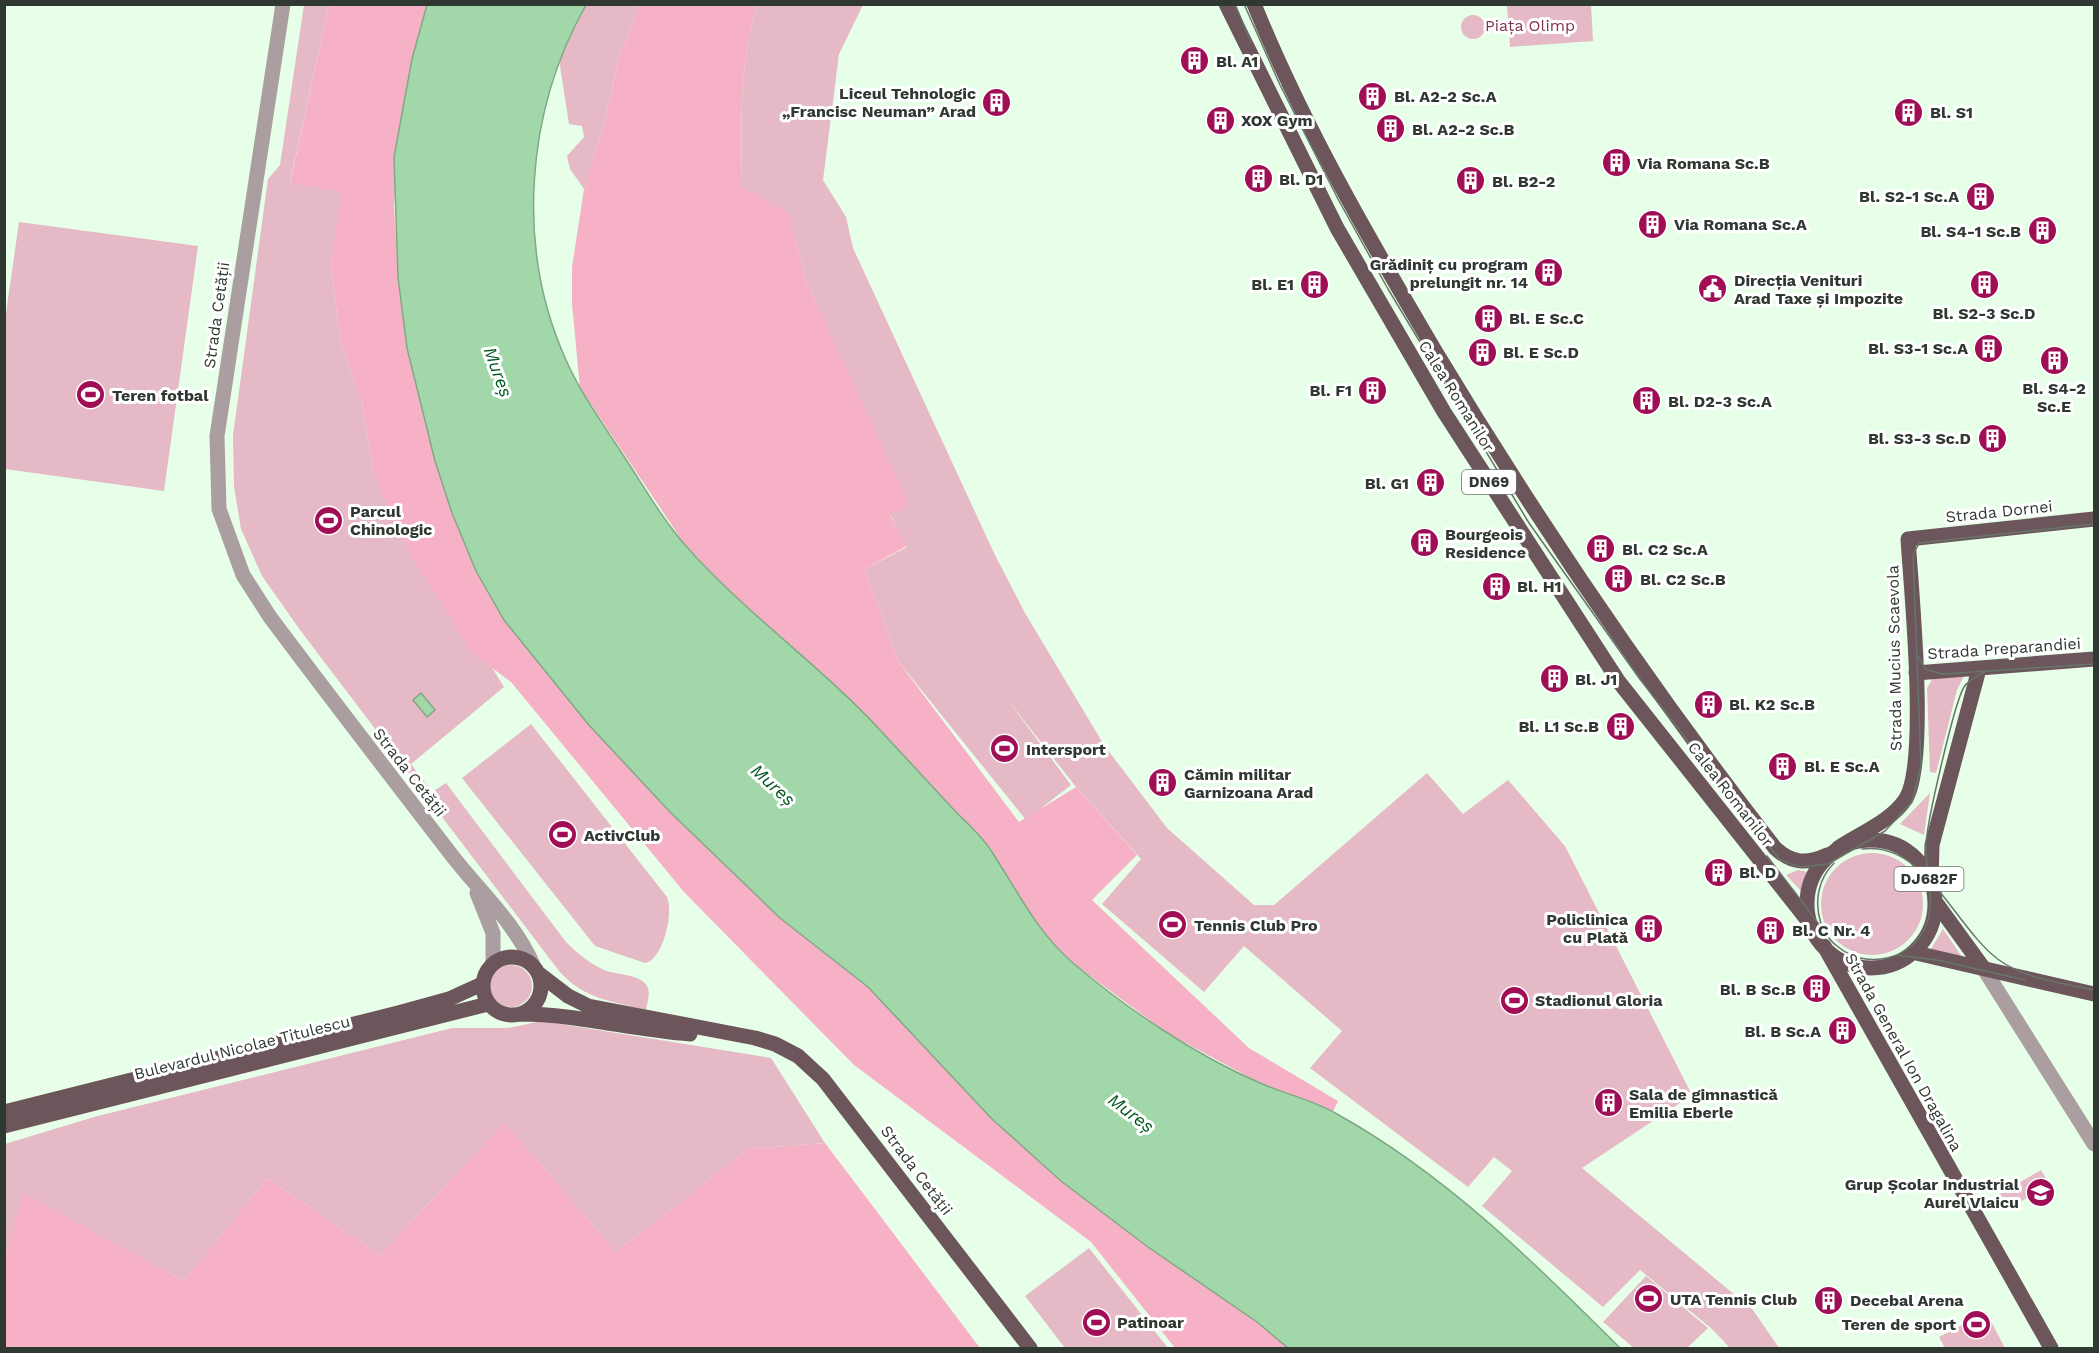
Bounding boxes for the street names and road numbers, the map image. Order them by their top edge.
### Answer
street label: Strada Cetății [200,261,233,369]
street label: Calea Romanilor [1415,337,1499,456]
road number: DN69 [1462,470,1516,494]
street label: Strada Dornei [1945,496,2054,527]
street label: Strada Mucius Scaevola [1883,565,1906,751]
street label: Strada Preparandiei [1927,634,2081,663]
street label: Strada Cetății [369,724,450,820]
street label: Calea Romanilor [1684,738,1778,851]
road number: DJ682F [1894,867,1964,891]
street label: Strada General Ion Dragalina [1841,950,1966,1155]
street label: Bulevardul Nicolae Titulescu [132,1011,352,1084]
street label: Strada Cetății [877,1122,956,1219]

